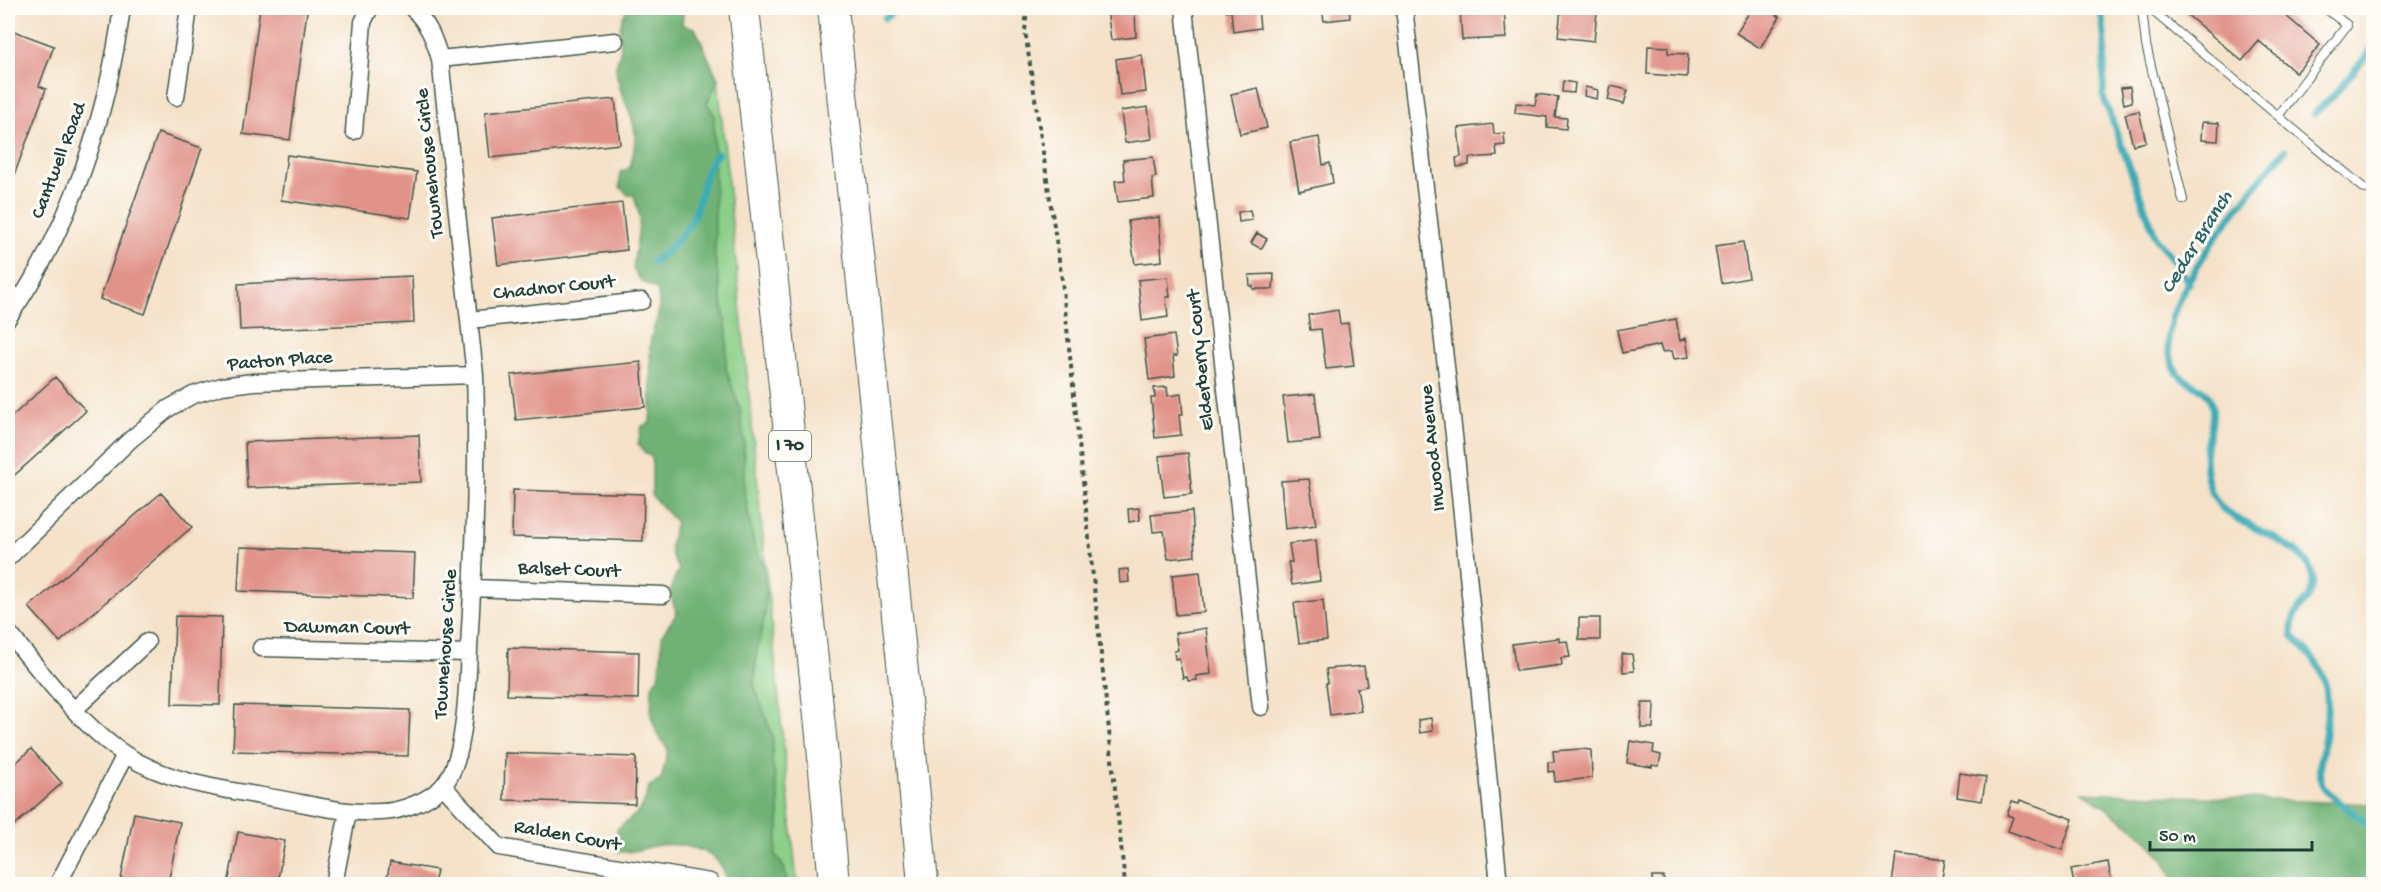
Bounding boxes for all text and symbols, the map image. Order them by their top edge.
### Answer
street label: Townehouse Circle [412,86,450,240]
street label: Cantwell Road [27,97,94,222]
water label: Cedar Branch [2156,186,2240,299]
street label: Chadnor Court [492,271,618,307]
street label: Elderberry Court [1183,287,1221,432]
street label: Pacton Place [226,347,334,377]
street label: Inwood Avenue [1416,383,1452,512]
road number: I 70 [769,431,811,461]
street label: Balset Court [517,558,622,584]
street label: Townehouse Circle [430,568,464,721]
street label: Dawman Court [282,616,412,642]
scale bar [2150,814,2312,852]
street label: Ralden Court [512,816,624,858]
text: 50 m [2159,827,2196,848]

